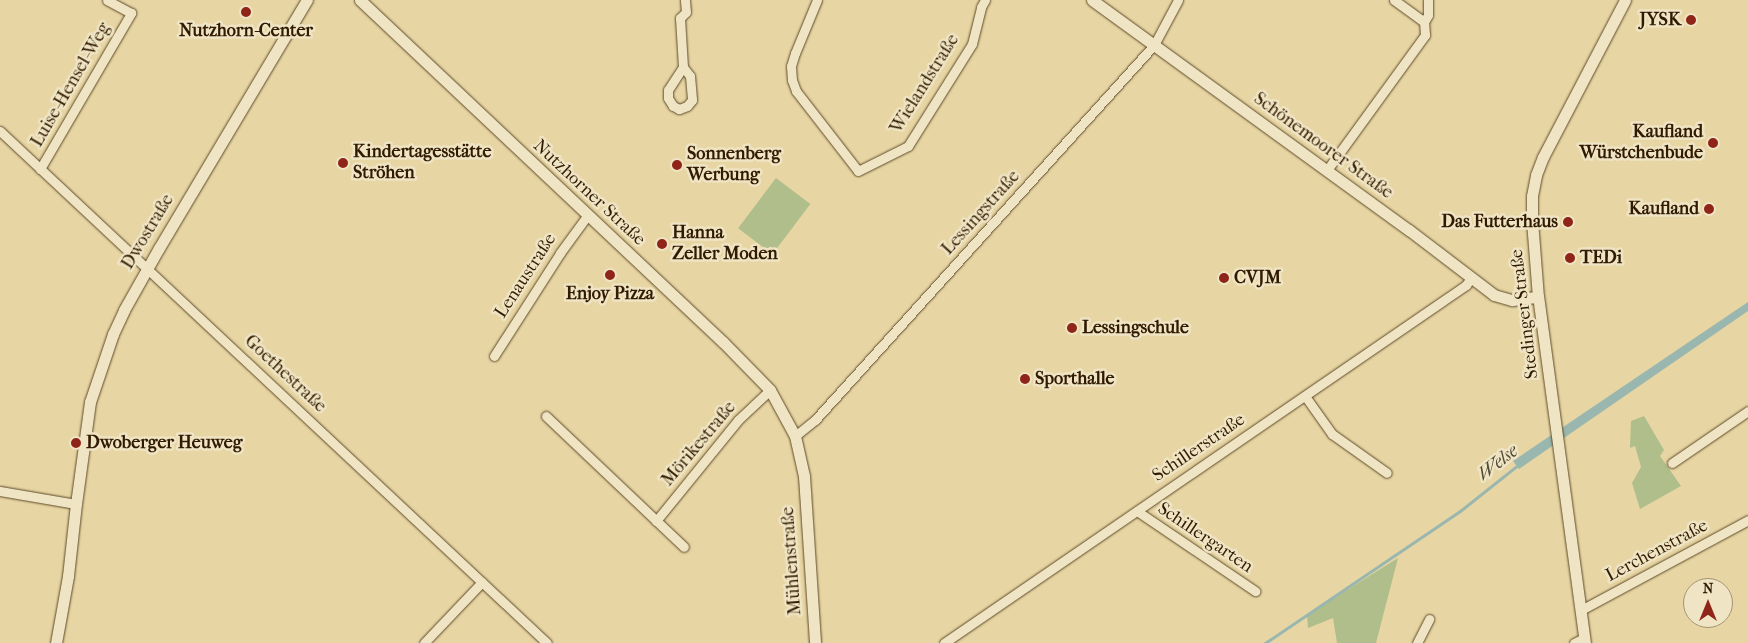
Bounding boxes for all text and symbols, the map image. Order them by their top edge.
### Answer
marker: Nutzhorn-Center [240,6,252,18]
place label: JYSK [1640,9,1681,31]
marker: JYSK [1685,14,1697,26]
street label: Luise-Hensel-Weg [27,19,115,151]
place label: Nutzhorn-Center [179,20,313,42]
street label: Wielandstraße [886,30,964,138]
street label: Schönemoorer Straße [1249,88,1397,204]
place label: Kaufland Würstchenbude [1580,122,1703,164]
street label: Nutzhorner Straße [528,135,650,251]
marker: Kaufland Würstchenbude [1707,137,1719,149]
place label: Kindertagesstätte Ströhen [353,142,491,184]
place label: Sonnenberg Werbung [687,144,781,186]
marker: Kindertagesstätte Ströhen [337,157,349,169]
marker: Sonnenberg Werbung [671,159,683,171]
street label: Lessingstraße [937,166,1025,260]
street label: Dwostraße [117,191,179,273]
place label: Kaufland [1628,198,1699,220]
marker: Kaufland [1703,203,1715,215]
place label: Das Futterhaus [1441,211,1558,233]
marker: Das Futterhaus [1562,216,1574,228]
place label: Hanna Zeller Moden [672,223,778,266]
street label: Lenaustraße [491,230,561,322]
marker: Hanna Zeller Moden [656,238,668,250]
place label: TEDi [1580,247,1622,269]
street label: Stedinger Straße [1506,248,1544,380]
marker: TEDi [1564,252,1576,264]
place label: CVJM [1234,267,1281,289]
marker: Enjoy Pizza [604,269,616,281]
marker: CVJM [1218,272,1230,284]
place label: Enjoy Pizza [566,283,654,305]
place label: Lessingschule [1082,317,1189,339]
marker: Lessingschule [1066,322,1078,334]
street label: Goethestraße [240,331,330,417]
place label: Sporthalle [1035,368,1114,390]
marker: Sporthalle [1019,373,1031,385]
street label: Mörikestraße [657,397,741,491]
street label: Schillerstraße [1149,409,1249,487]
place label: Dwoberger Heuweg [86,432,242,454]
marker: Dwoberger Heuweg [70,437,82,449]
water label: Welse [1473,440,1523,486]
street label: Schillergarten [1153,498,1257,578]
street label: Mühlenstraße [777,506,807,616]
street label: Lerchenstraße [1602,515,1712,587]
north arrow [1683,578,1733,628]
text: N [1703,580,1713,597]

